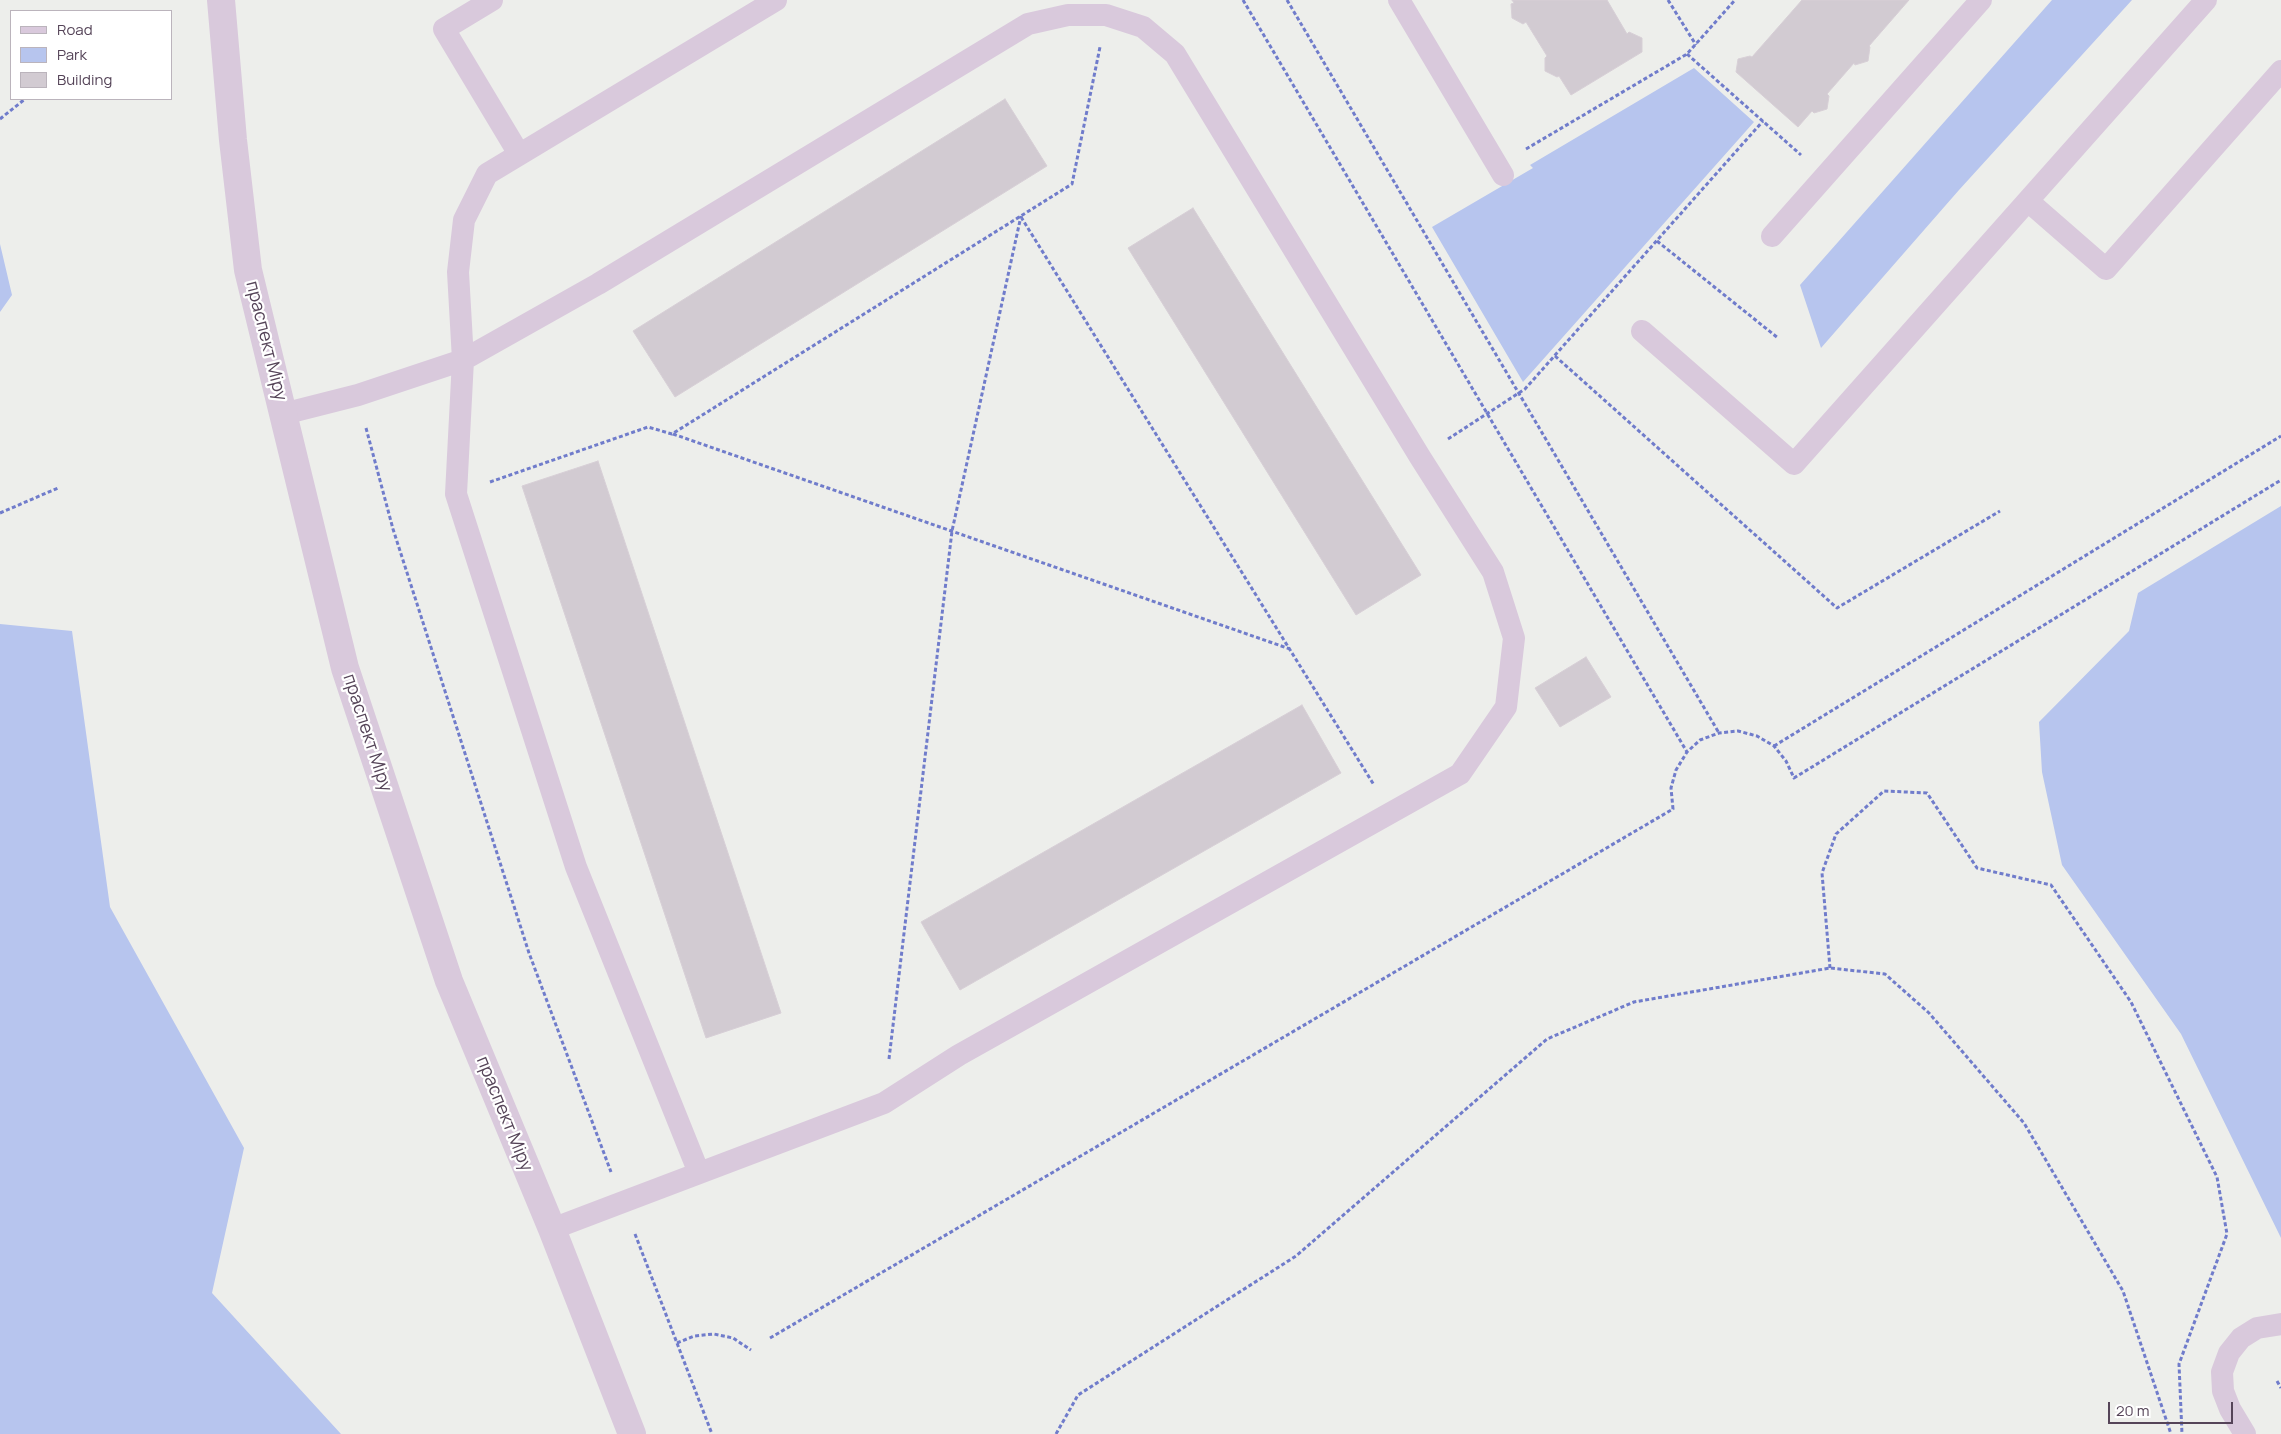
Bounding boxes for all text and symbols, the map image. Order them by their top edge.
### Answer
legend [10,10,172,100]
text: Road [57,19,93,40]
text: Park [57,44,87,65]
text: Building [57,69,112,90]
street label: праспект Міру [241,279,291,403]
street label: праспект Міру [338,671,396,795]
street label: праспект Міру [471,1053,537,1175]
scale bar [2111,1392,2236,1424]
text: 20 m [2116,1400,2149,1421]

